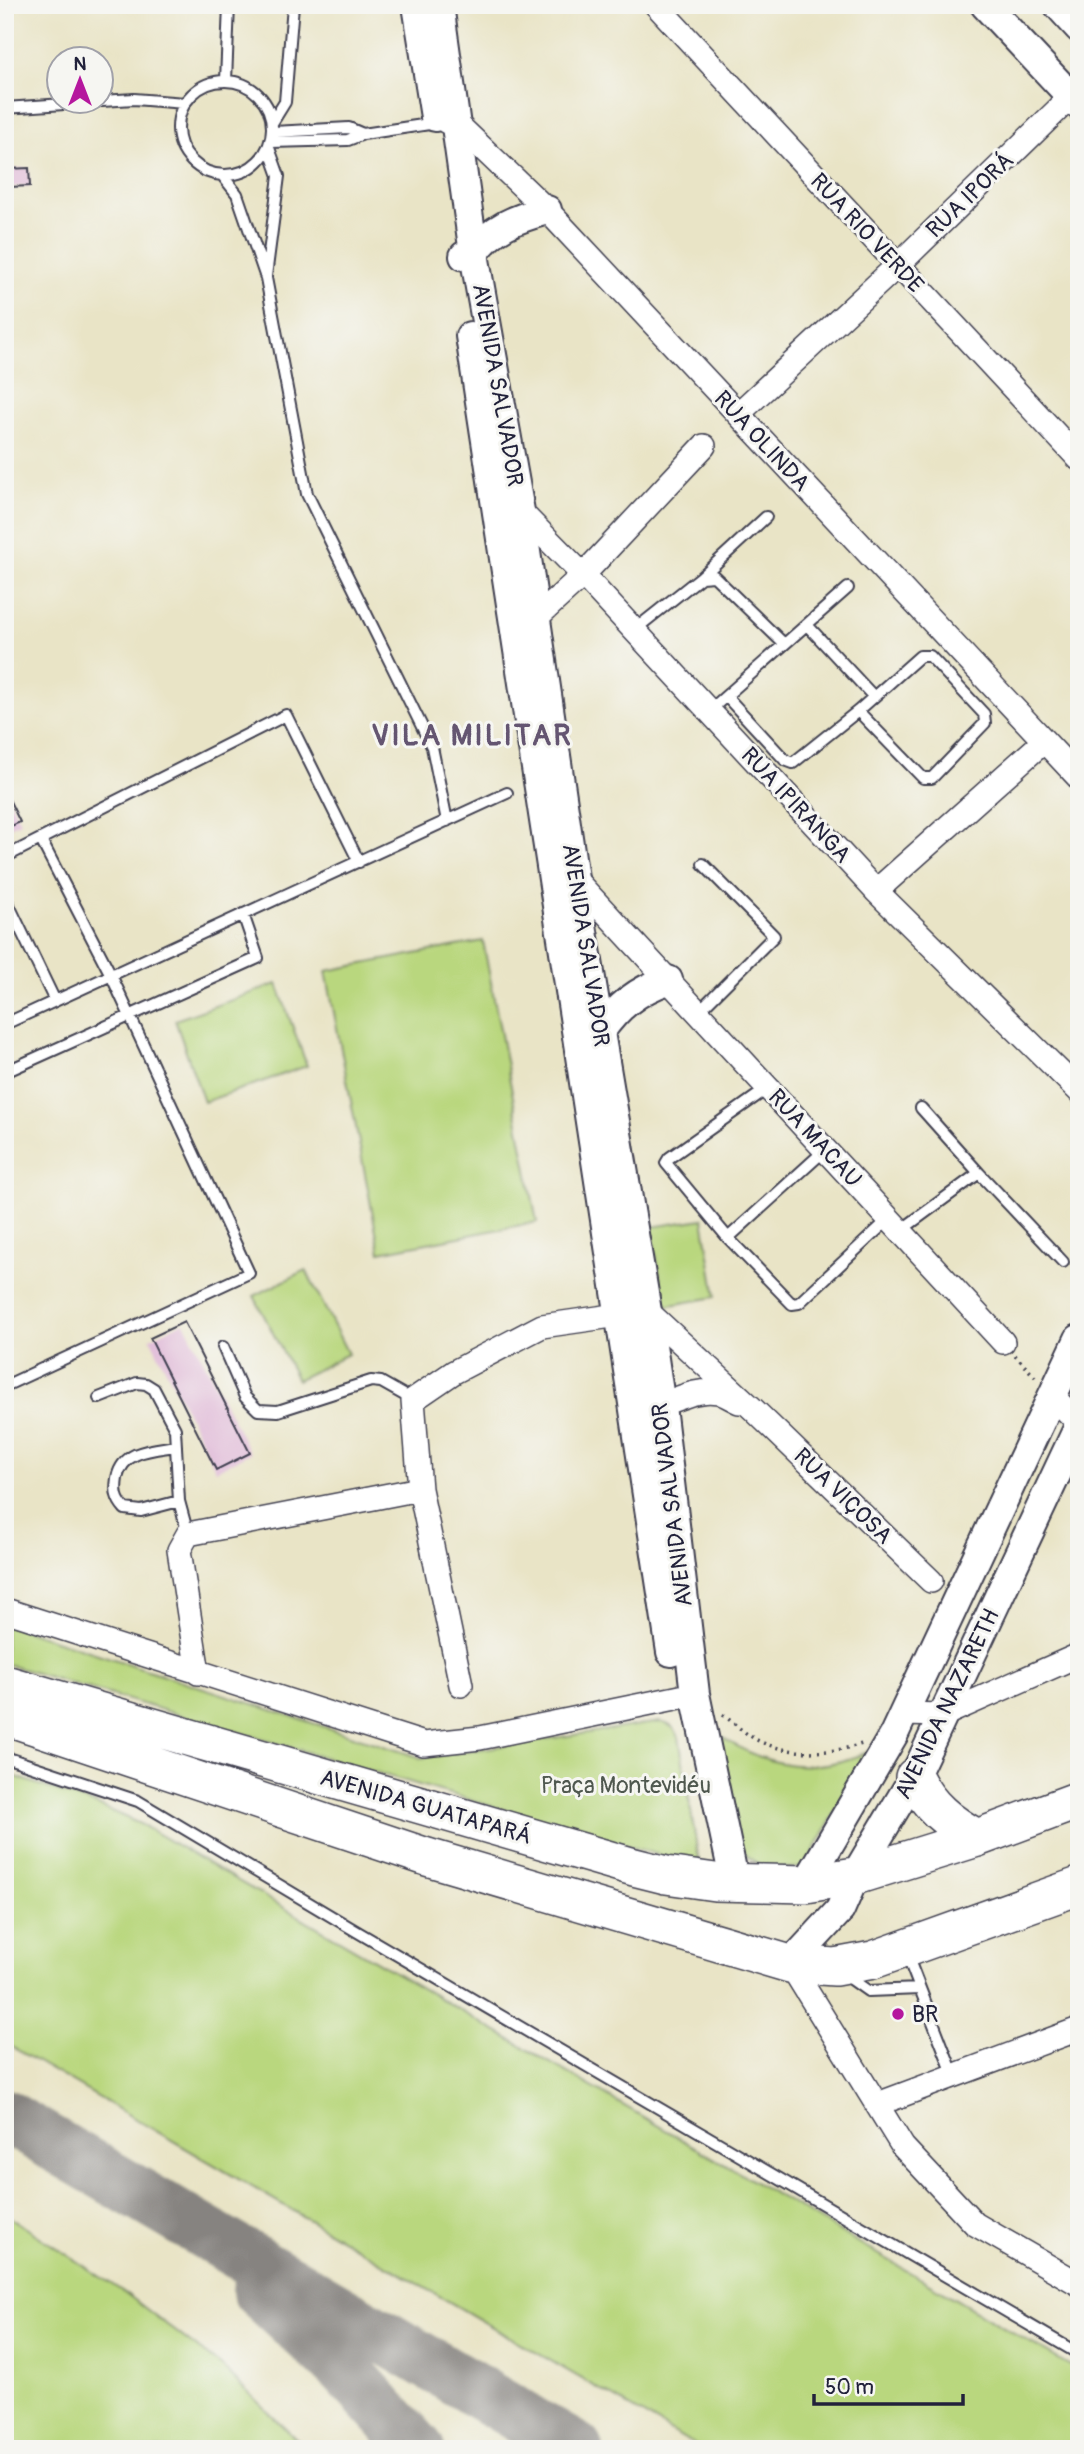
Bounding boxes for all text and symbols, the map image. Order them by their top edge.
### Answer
north arrow [46,46,116,116]
text: N [74,52,87,76]
street label: RUA IPORÁ [920,146,1020,244]
street label: RUA RIO VERDE [804,167,930,299]
street label: AVENIDA SALVADOR [466,281,530,489]
street label: RUA OLINDA [708,385,816,498]
district label: VILA MILITAR [371,717,573,754]
street label: RUA IPIRANGA [735,741,857,869]
street label: AVENIDA SALVADOR [556,841,616,1049]
street label: RUA MACAU [762,1083,868,1193]
street label: AVENIDA SALVADOR [645,1401,699,1609]
street label: RUA VIÇOSA [788,1442,898,1550]
street label: AVENIDA NAZARETH [888,1604,1006,1804]
street label: AVENIDA GUATAPARÁ [317,1763,535,1851]
park label: Praça Montevidéu [541,1771,711,1800]
place label: BR [912,2000,938,2029]
marker: BR [890,2006,906,2022]
scale bar [814,2363,963,2407]
text: 50 m [825,2374,874,2401]

